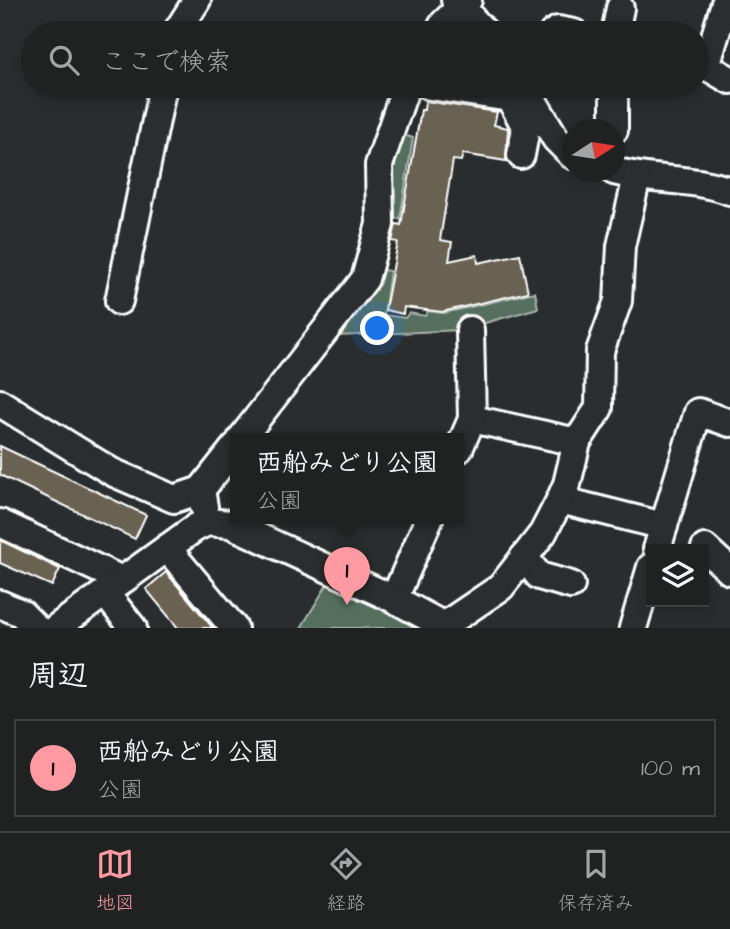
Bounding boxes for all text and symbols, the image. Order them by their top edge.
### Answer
search box [21,21,709,98]
icon: search [45,41,83,79]
text: ここで検索 [101,44,231,80]
north arrow [562,119,625,182]
your location [360,311,394,345]
popup [230,433,464,524]
text: 西船みどり公園 [256,445,438,481]
text: 公園 [256,485,302,517]
map controls [646,544,709,607]
button: layers [646,544,709,607]
pin: 1 [324,547,370,605]
text: 周辺 [28,655,88,697]
text: 西船みどり公園 [97,734,279,770]
text: 1 [52,752,54,784]
text: 100 m [641,752,700,784]
text: 公園 [97,774,143,806]
tab: 地図 [96,845,134,917]
tab: 経路 [327,845,365,917]
tab: 保存済み [558,845,634,917]

